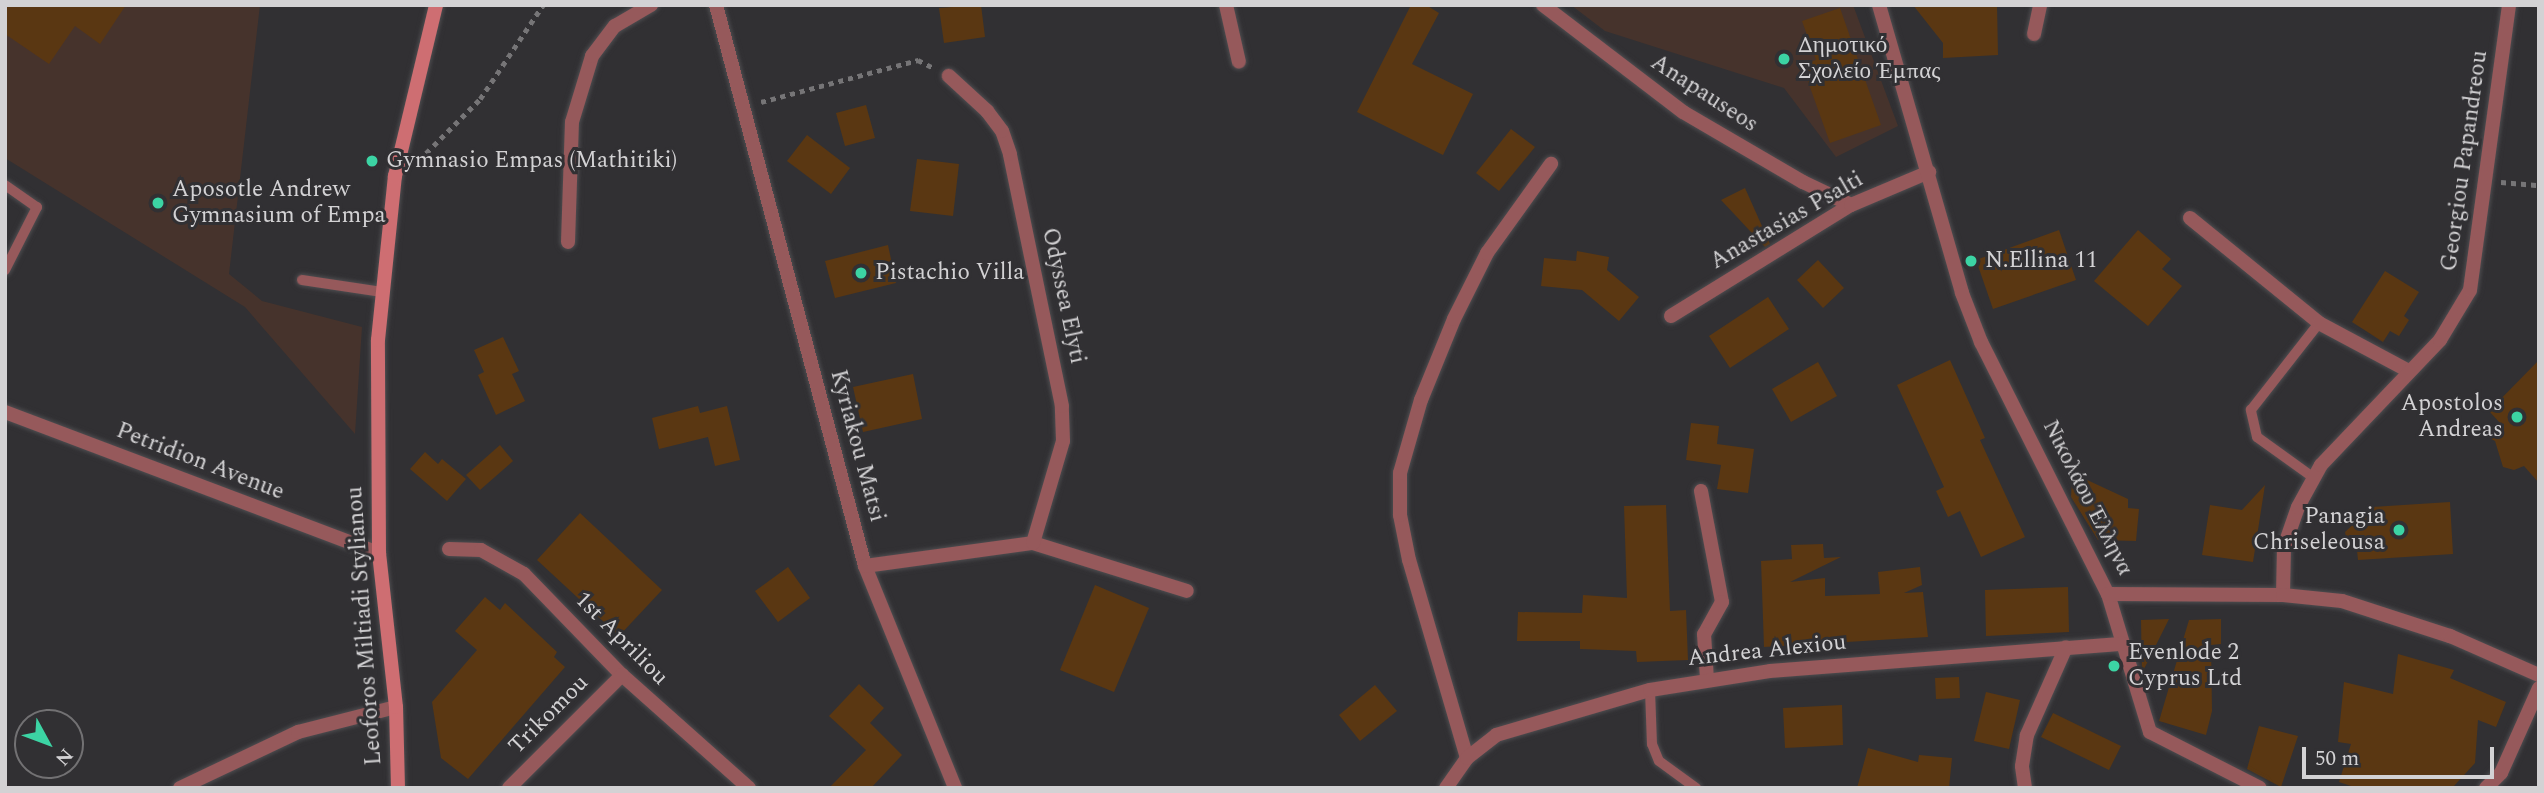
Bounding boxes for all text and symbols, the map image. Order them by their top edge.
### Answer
place label: Δημοτικό Σχολείο Έμπας [1798,32,1940,86]
street label: Anapauseos [1645,49,1763,139]
street label: Georgiou Papandreou [2436,49,2494,273]
marker: Δημοτικό Σχολείο Έμπας [1776,51,1792,67]
place label: Gymnasio Empas (Mathitiki) [386,147,677,175]
marker: Gymnasio Empas (Mathitiki) [364,153,380,169]
street label: Anastasias Psalti [1705,166,1869,276]
place label: Aposotle Andrew Gymnasium of Empa [172,176,386,230]
marker: Aposotle Andrew Gymnasium of Empa [150,195,166,211]
street label: Odyssea Elyti [1035,225,1091,367]
place label: N.Ellina 11 [1985,247,2097,275]
marker: N.Ellina 11 [1963,253,1979,269]
place label: Pistachio Villa [875,259,1025,287]
marker: Pistachio Villa [853,265,869,281]
street label: Kyriakou Matsi [823,367,891,525]
place label: Apostolos Andreas [2401,390,2503,444]
marker: Apostolos Andreas [2509,409,2525,425]
street label: Νικολάου Έλληνα [2036,416,2138,580]
street label: Petridion Avenue [112,417,288,507]
street label: Leoforos Miltiadi Stylianou [341,486,389,766]
place label: Panagia Chriseleousa [2253,503,2385,557]
marker: Panagia Chriseleousa [2391,522,2407,538]
street label: 1st Apriliou [568,586,674,692]
street label: Andrea Alexiou [1686,629,1848,673]
place label: Evenlode 2 Cyprus Ltd [2128,639,2242,693]
marker: Evenlode 2 Cyprus Ltd [2106,658,2122,674]
street label: Trikomou [504,670,594,760]
north arrow [14,709,84,779]
scale bar [2306,734,2498,778]
text: N [48,741,80,772]
text: 50 m [2315,743,2359,775]

